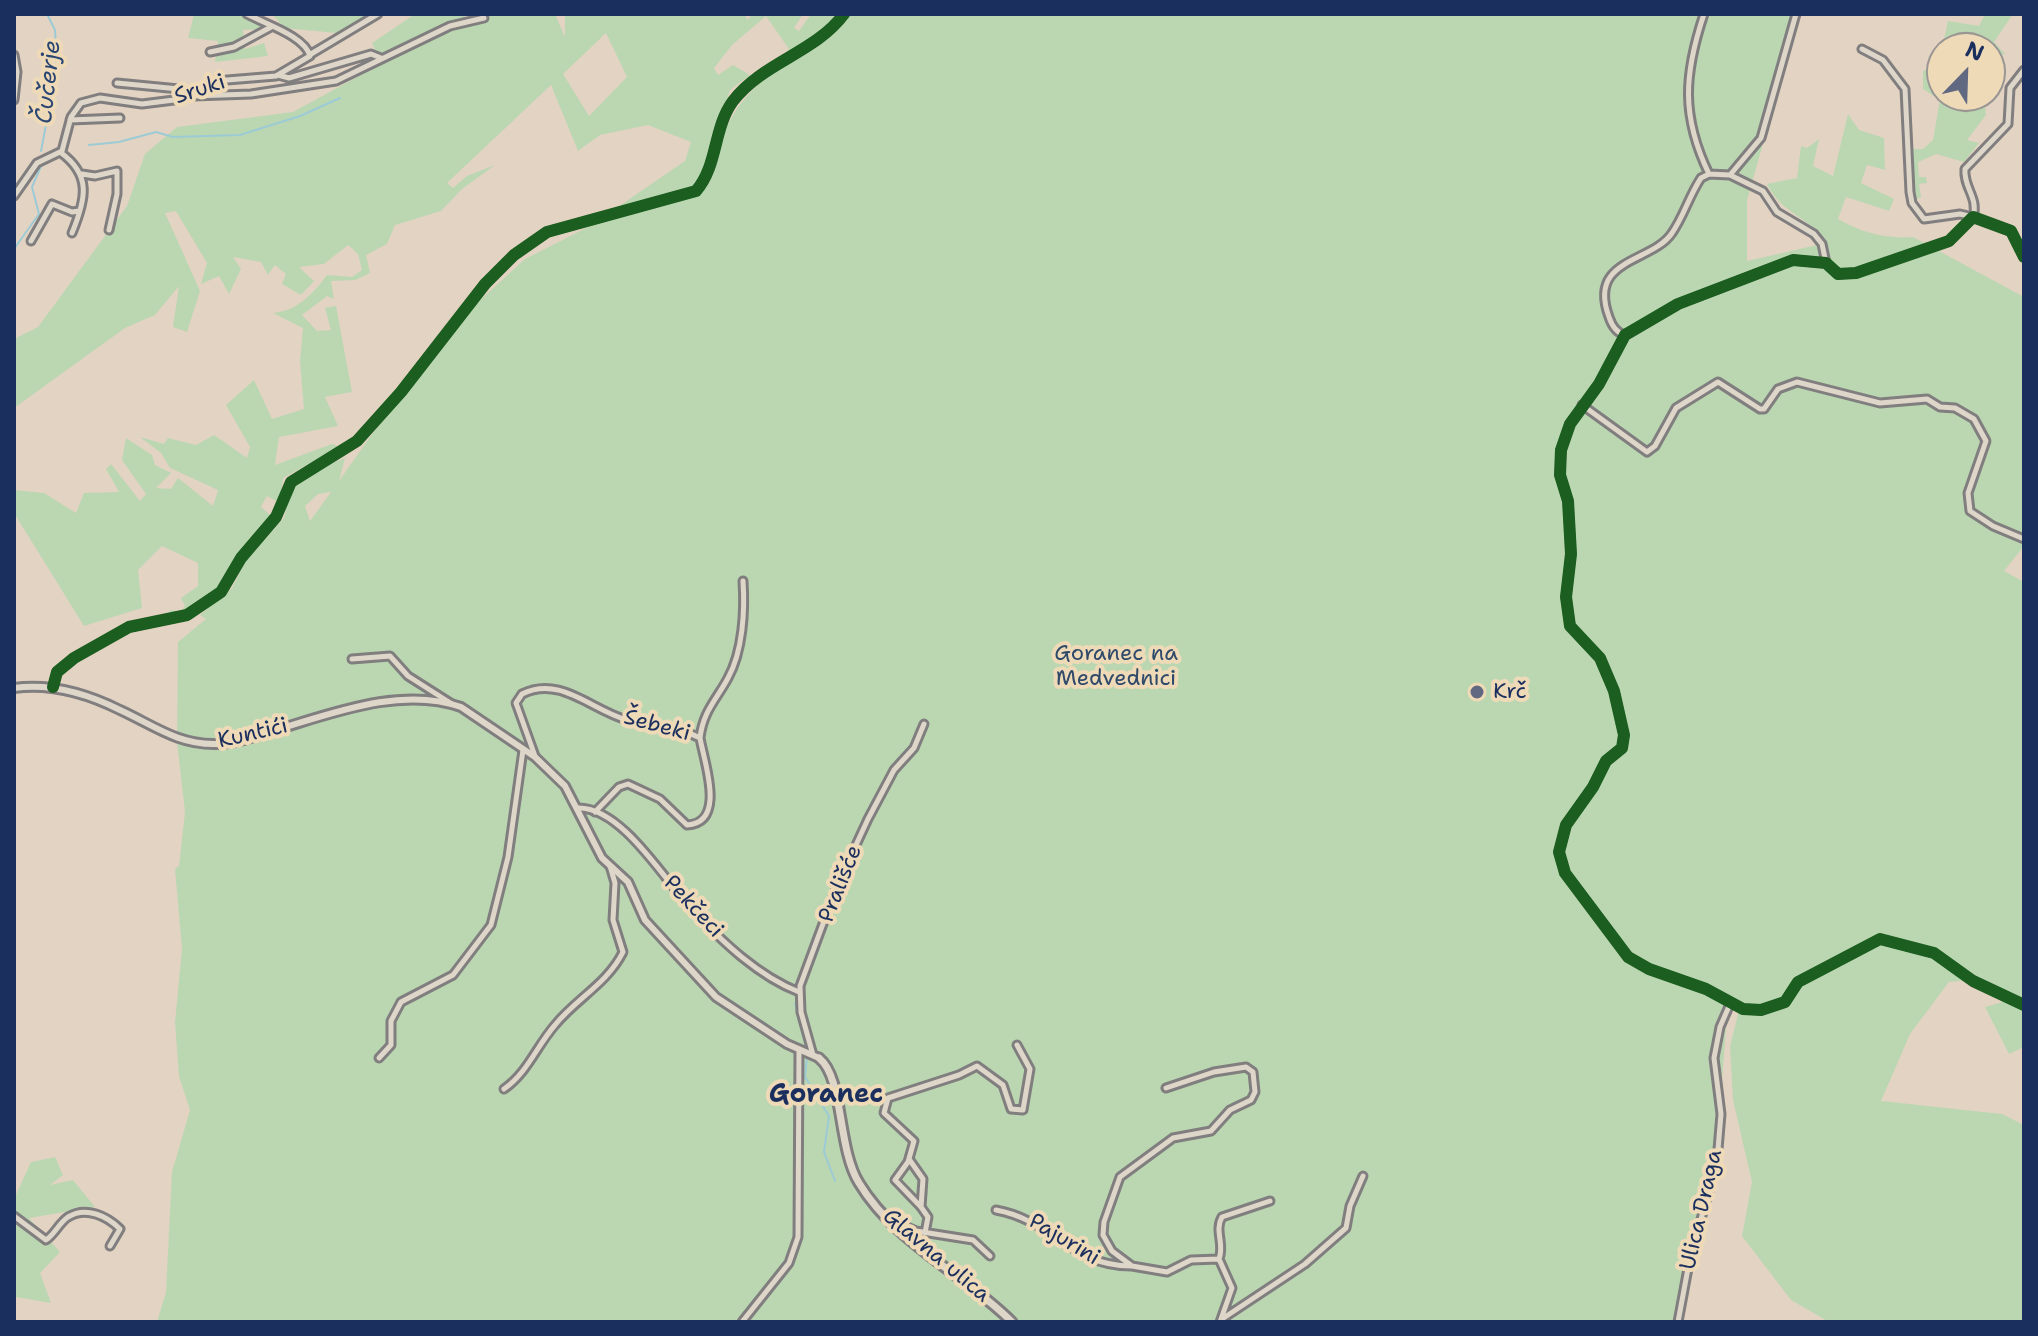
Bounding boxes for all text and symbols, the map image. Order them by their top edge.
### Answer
north arrow [1926,32,2006,112]
text: N [1961,35,1988,68]
water label: Čučerje [30,39,68,125]
street label: Sruki [171,69,229,111]
park label: Goranec na Medvednici [1054,641,1178,692]
place label: Krč [1493,679,1527,705]
marker: Krč [1468,683,1486,701]
street label: Šebeki [621,704,693,748]
street label: Kuntići [216,713,290,755]
street label: Prališće [814,842,868,926]
street label: Pekčeci [658,870,728,944]
district label: Goranec [769,1079,883,1111]
street label: Ulica Draga [1675,1147,1729,1273]
street label: Glavna ulica [877,1203,995,1309]
street label: Pajurini [1024,1208,1104,1272]

